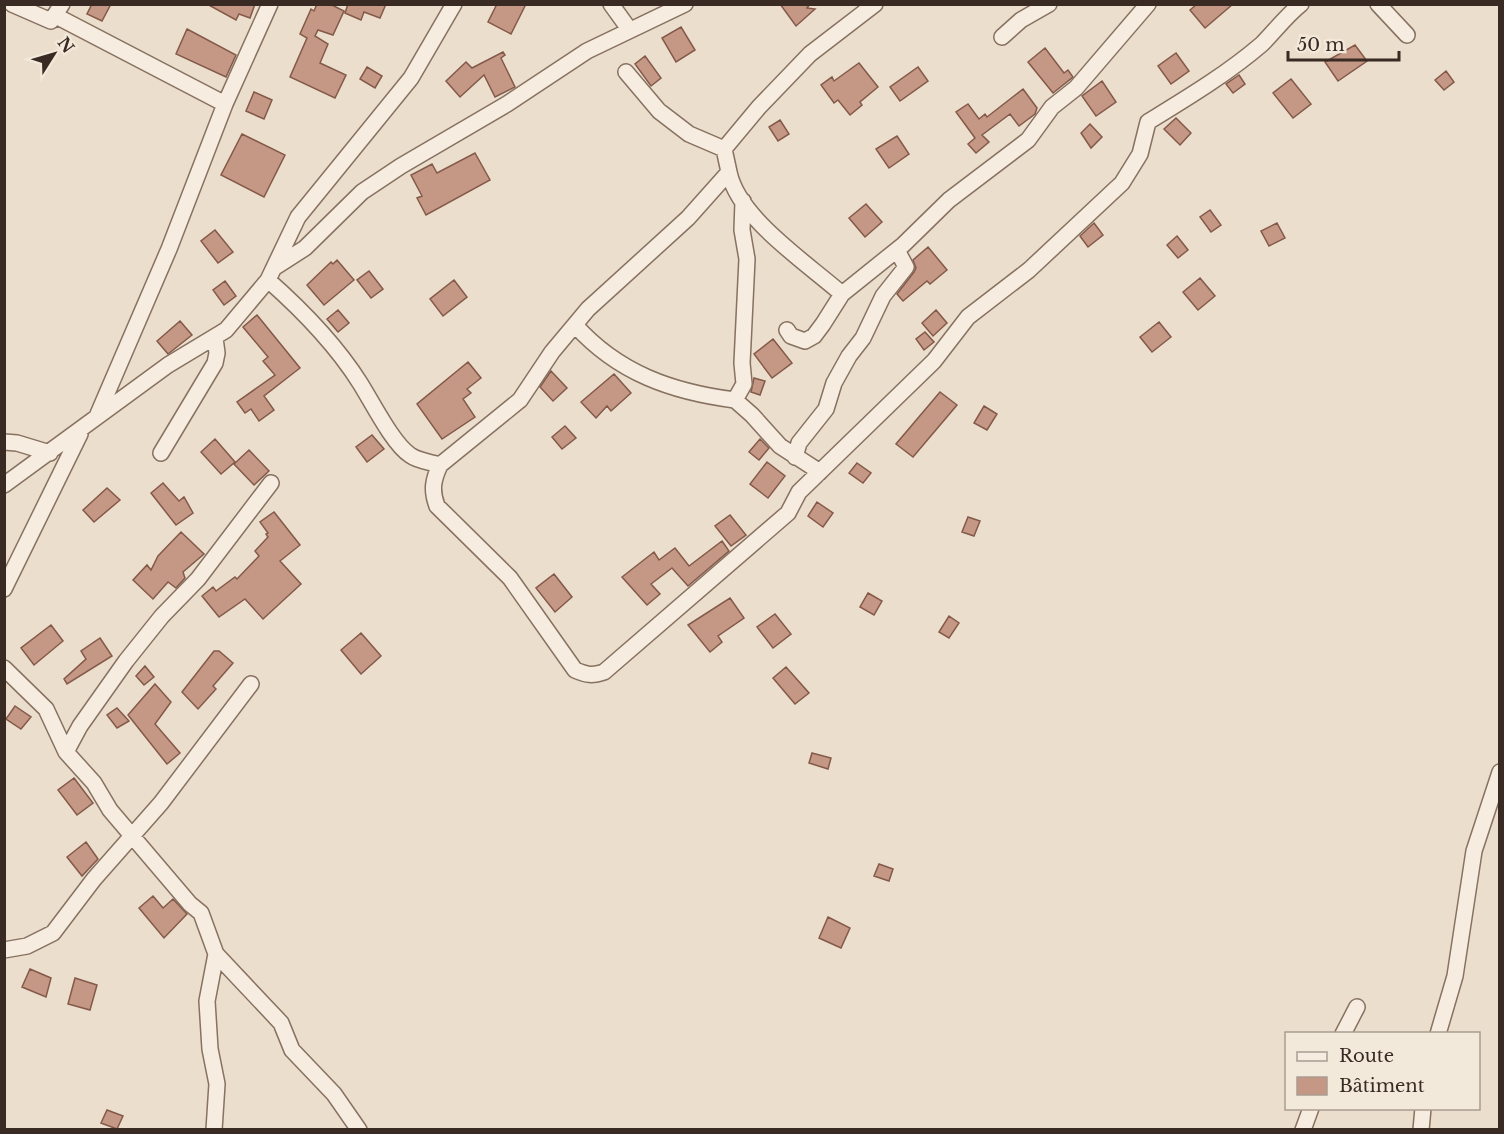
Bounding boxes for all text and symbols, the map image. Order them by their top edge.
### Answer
north arrow [24,24,84,84]
scale bar [1288,24,1399,62]
text: N [53,33,78,57]
text: 50 m [1297,34,1345,56]
legend [1285,1032,1480,1110]
text: Route [1339,1045,1394,1067]
text: Bâtiment [1339,1075,1425,1097]

